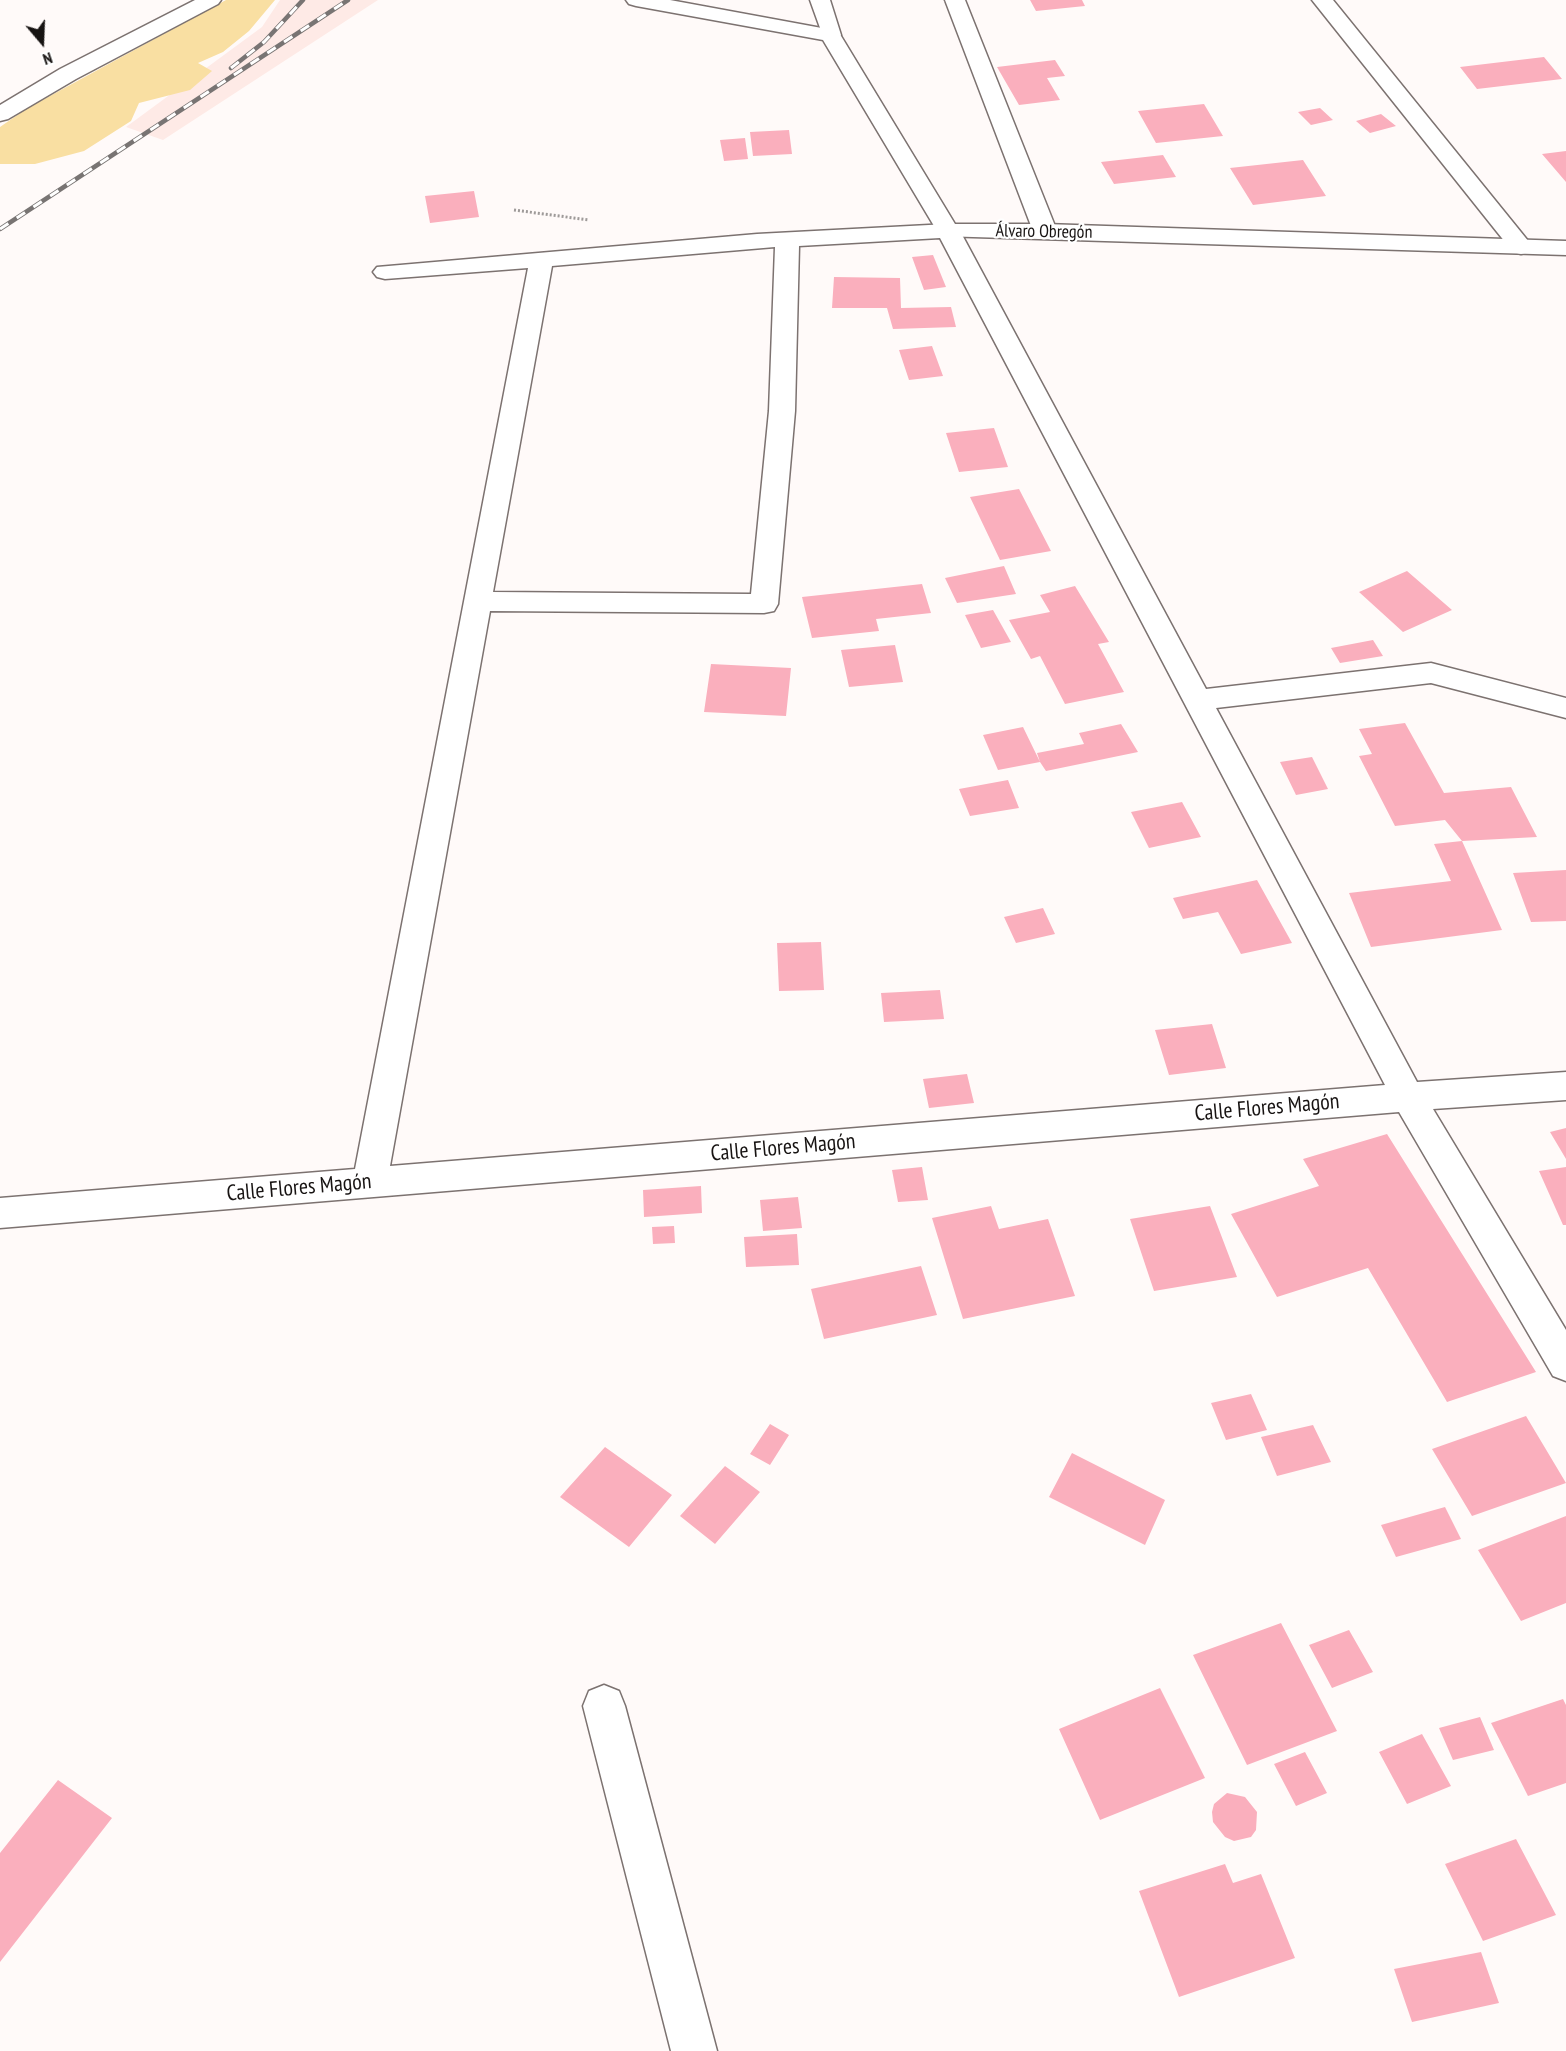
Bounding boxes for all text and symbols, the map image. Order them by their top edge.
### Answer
north arrow [12,12,72,72]
text: N [41,48,55,70]
street label: Álvaro Obregón [995,220,1093,244]
street label: Calle Flores Magón [1194,1089,1340,1127]
street label: Calle Flores Magón [710,1129,856,1167]
street label: Calle Flores Magón [226,1169,372,1207]

